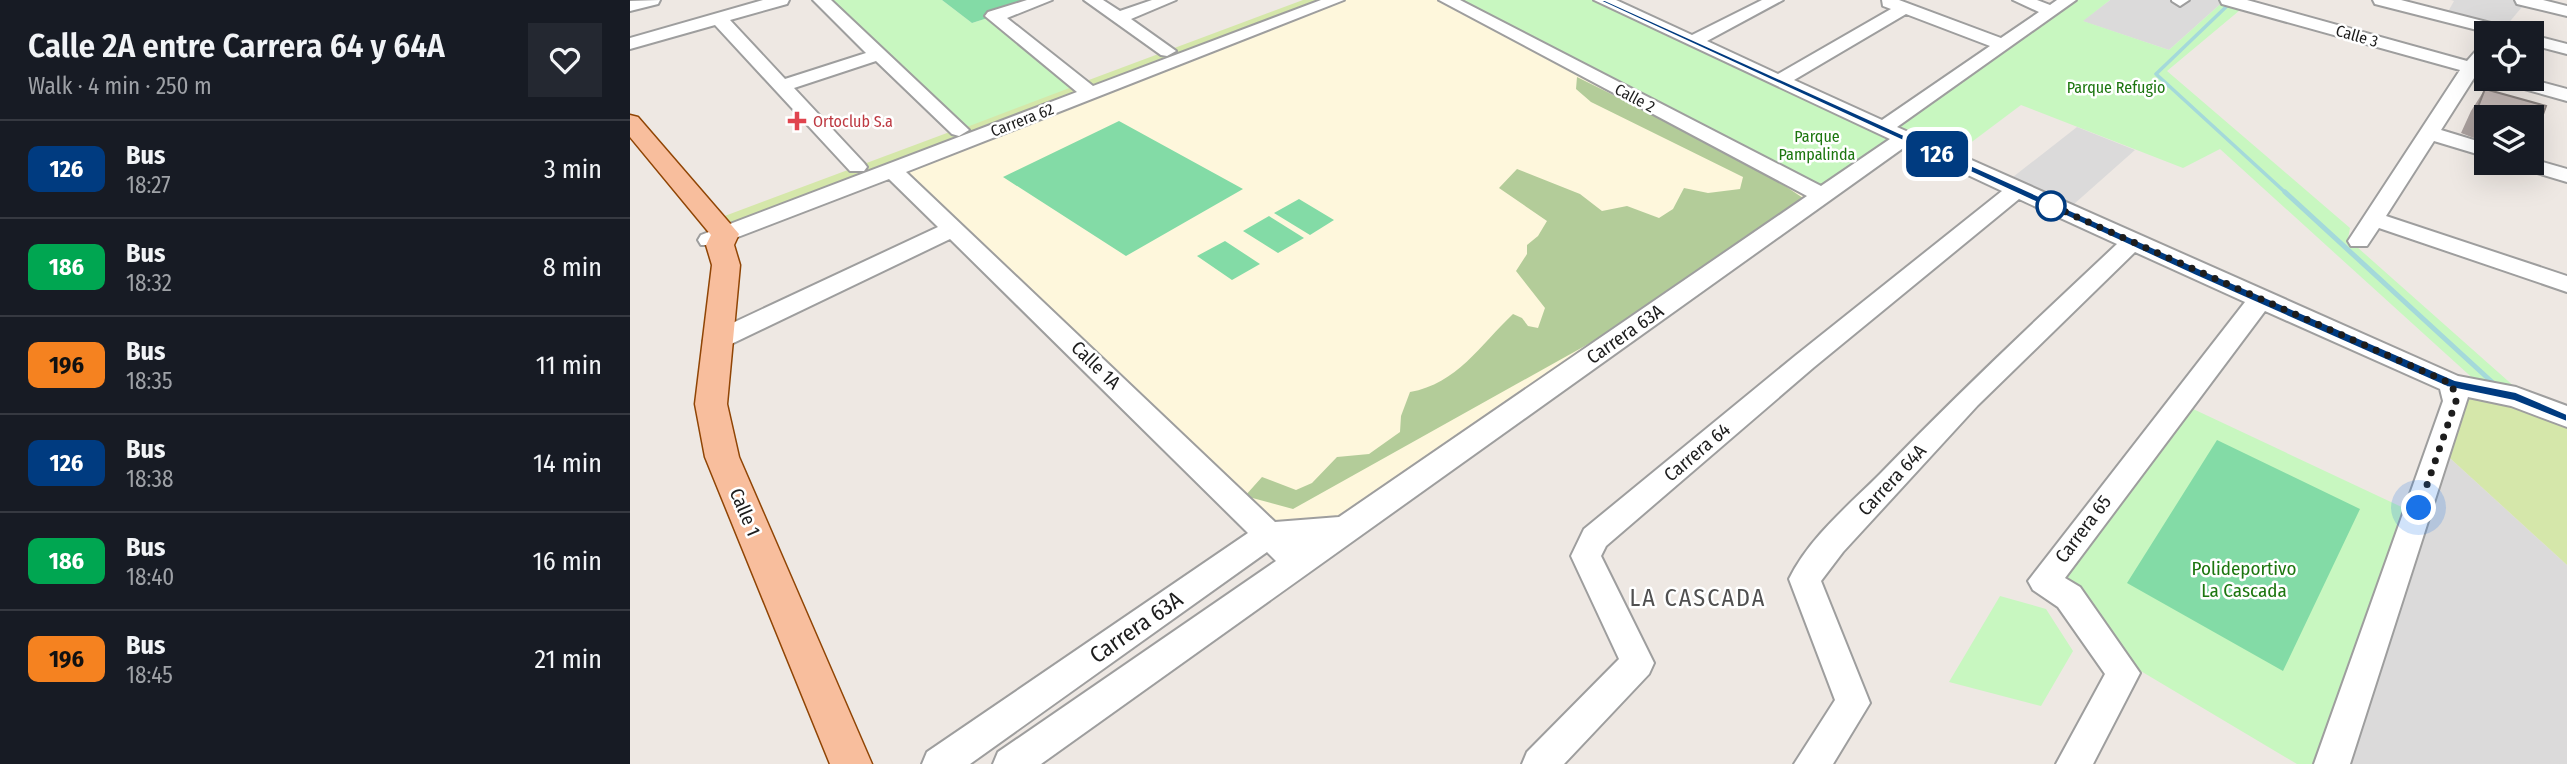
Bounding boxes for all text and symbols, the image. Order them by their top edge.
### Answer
street label: Calle 3 [2334,21,2380,51]
map controls [2474,21,2544,175]
button: locate [2474,21,2544,91]
button: heart [528,23,602,97]
text: Calle 2A entre Carrera 64 y 64A [28,26,445,66]
text: Walk · 4 min · 250 m [28,72,212,100]
park label: Parque Refugio [2067,78,2165,97]
street label: Calle 2 [1612,80,1658,116]
street label: Carrera 62 [988,99,1056,141]
button: layers [2474,105,2544,175]
marker: Ortoclub S.a [787,111,807,131]
place label: Ortoclub S.a [813,112,893,131]
park label: Parque Pampalinda [1779,127,1856,164]
line badge: 126 [1897,131,1977,177]
text: Bus [126,140,165,171]
text: 126 [1920,140,1954,168]
text: 3 min [544,154,602,185]
text: 126 [50,155,83,183]
text: 18:27 [126,171,171,199]
unlabelled marker [2036,191,2066,221]
text: Bus [126,238,165,269]
text: 8 min [543,252,602,283]
text: 186 [49,253,84,281]
text: 18:32 [126,269,172,297]
street label: Carrera 63A [1582,299,1668,369]
text: Bus [126,336,165,367]
street label: Calle 1A [1067,336,1125,394]
text: 11 min [536,350,602,381]
text: 196 [49,351,84,379]
text: 18:35 [126,367,172,395]
street label: Carrera 64 [1659,418,1735,486]
text: Bus [126,434,165,465]
street label: Carrera 64A [1853,439,1931,521]
text: 14 min [533,448,602,479]
text: 126 [50,449,83,477]
text: 18:38 [126,465,173,493]
street label: Calle 1 [725,485,765,539]
your location [2401,490,2436,525]
street label: Carrera 65 [2050,491,2116,567]
text: Bus [126,532,165,563]
text: 16 min [533,546,602,577]
text: 186 [49,547,84,575]
park label: Polideportivo La Cascada [2192,557,2296,602]
text: 18:40 [126,563,174,591]
district label: LA CASCADA [1630,584,1766,612]
street label: Carrera 63A [1084,585,1188,669]
text: Bus [126,630,165,661]
text: 21 min [535,644,602,675]
text: 196 [49,645,84,673]
text: 18:45 [126,661,173,689]

